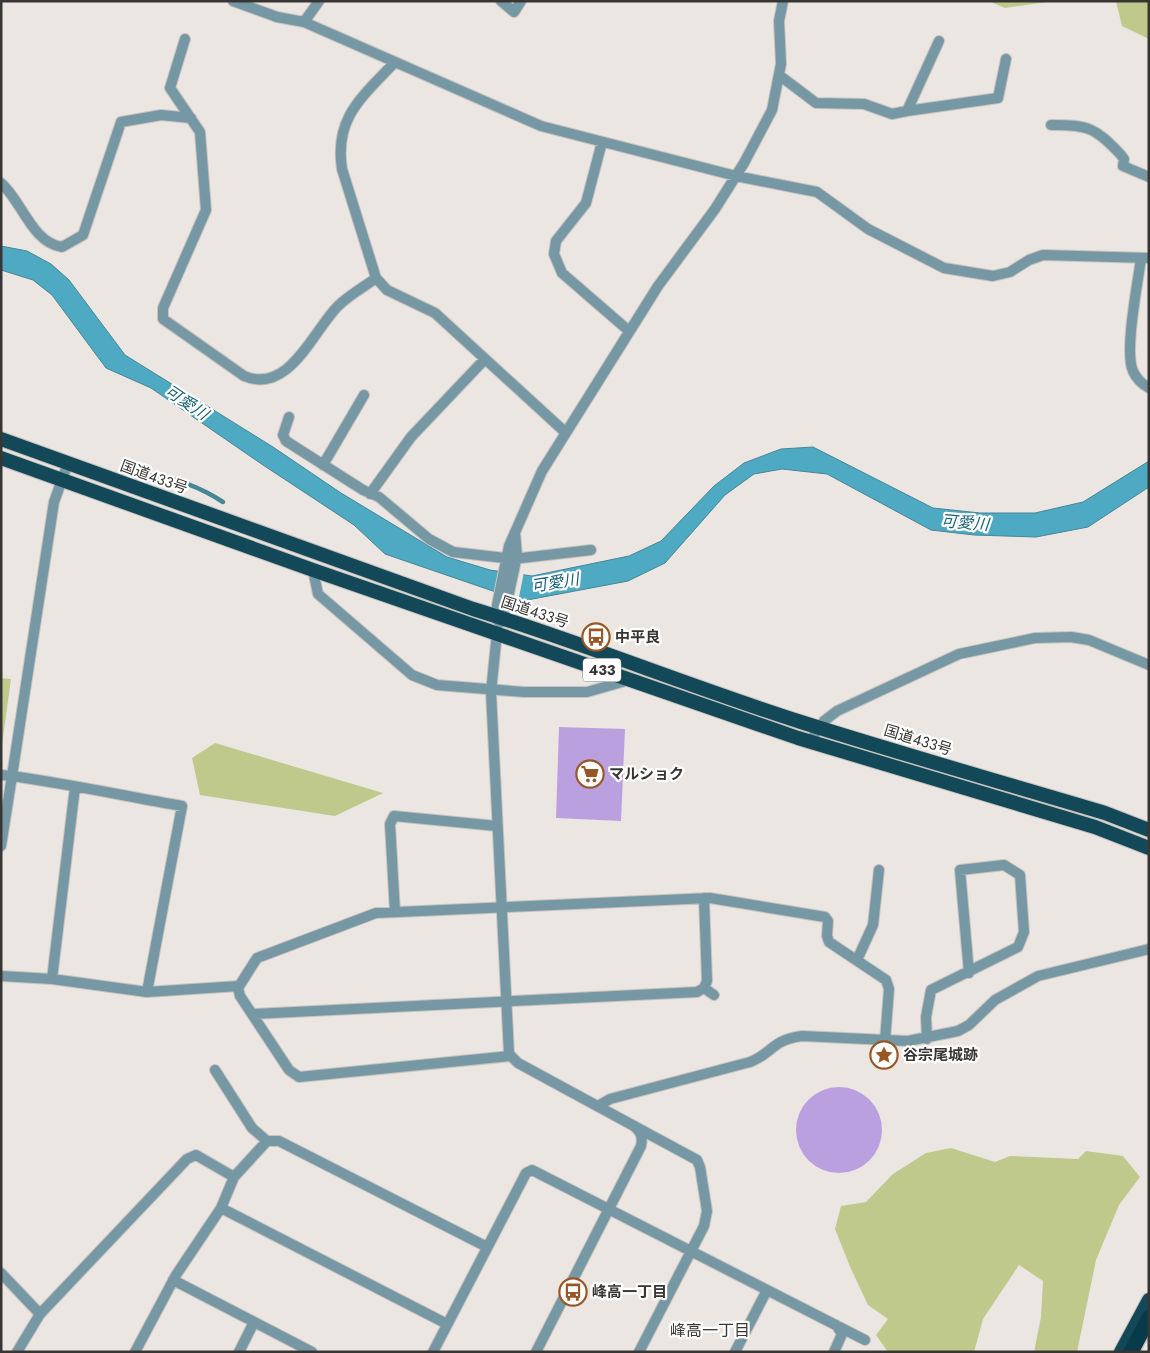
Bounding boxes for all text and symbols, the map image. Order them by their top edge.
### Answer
water label: 可愛川 [160,379,215,426]
street label: 国道433号 [117,455,191,499]
water label: 可愛川 [940,509,992,536]
water label: 可愛川 [530,567,583,598]
street label: 国道433号 [498,591,572,633]
bus stop icon: 中平良 [581,622,611,652]
place label: 中平良 [615,626,660,648]
road number: 433 [583,658,621,682]
street label: 国道433号 [881,719,955,761]
supermarket icon: マルショク [575,759,605,789]
place label: マルショク [609,763,684,785]
place icon: 谷宗尾城跡 [869,1040,899,1070]
place label: 谷宗尾城跡 [903,1044,978,1066]
bus stop icon: 峰高一丁目 [558,1277,588,1307]
place label: 峰高一丁目 [592,1281,667,1303]
district label: 峰高一丁目 [670,1319,750,1342]

